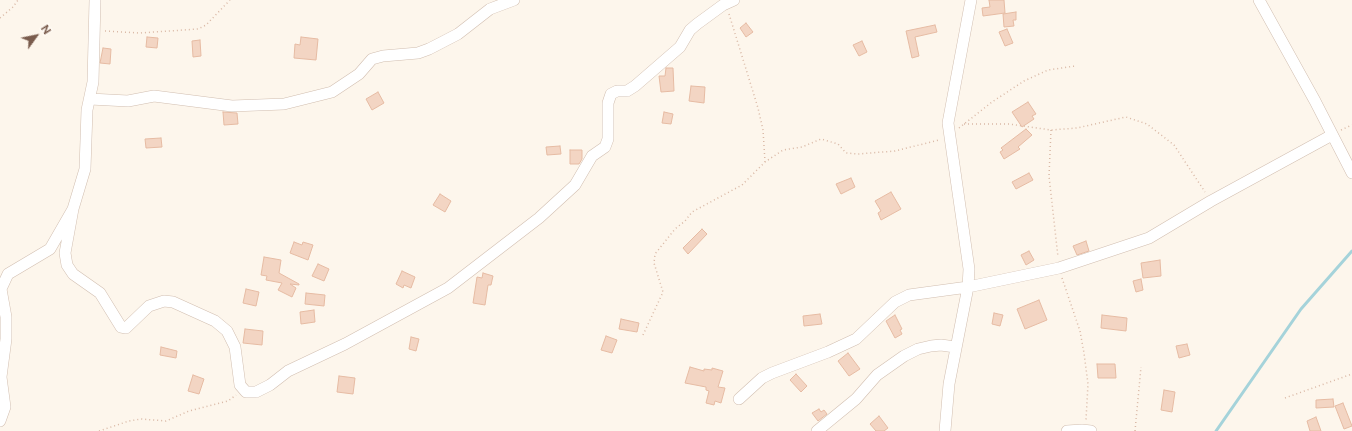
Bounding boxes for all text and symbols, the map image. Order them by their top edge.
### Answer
north arrow [16,16,56,56]
text: N [39,23,53,36]

